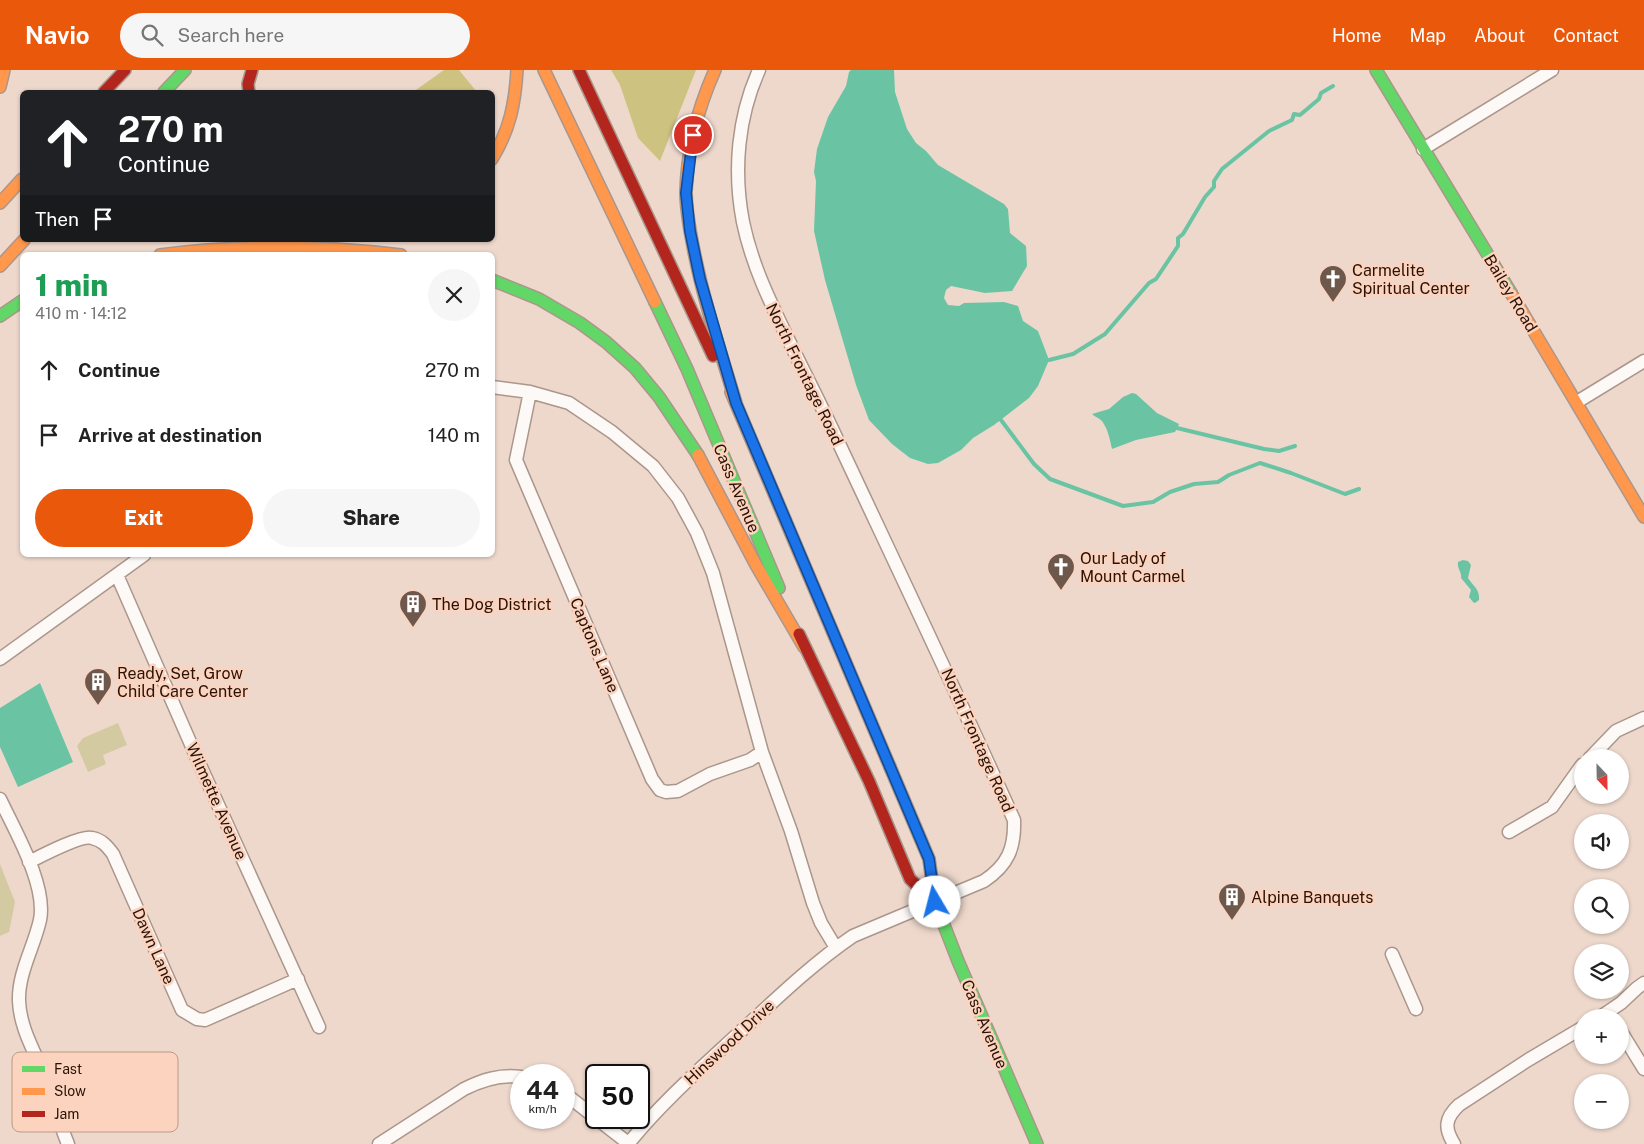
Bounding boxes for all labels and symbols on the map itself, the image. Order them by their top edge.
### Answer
pin [672,114,714,156]
street label: Bailey Road [1480,251,1541,336]
place label: Carmelite Spiritual Center [1352,261,1470,298]
church icon: Carmelite Spiritual Center [1318,264,1348,303]
street label: North Frontage Road [762,300,847,448]
street label: Cass Avenue [709,441,764,535]
place label: Our Lady of Mount Carmel [1080,549,1185,586]
church icon: Our Lady of Mount Carmel [1046,552,1076,591]
building icon: The Dog District [398,589,428,628]
place label: The Dog District [432,595,551,614]
street label: Captons Lane [566,595,623,695]
place label: Ready, Set, Grow Child Care Center [117,664,248,701]
street label: North Frontage Road [937,665,1018,815]
building icon: Ready, Set, Grow Child Care Center [83,667,113,706]
street label: Wilmette Avenue [182,740,251,863]
north arrow [1574,749,1629,804]
position arrow [908,875,960,927]
building icon: Alpine Banquets [1217,882,1247,921]
place label: Alpine Banquets [1251,888,1373,907]
street label: Dawn Lane [128,905,179,987]
street label: Cass Avenue [957,977,1012,1071]
street label: Hinswood Drive [681,996,778,1089]
legend [12,1052,178,1132]
text: Fast [54,1061,82,1077]
speed limit sign: 50 [585,1064,650,1129]
text: Slow [54,1083,86,1099]
text: Jam [54,1106,79,1122]

